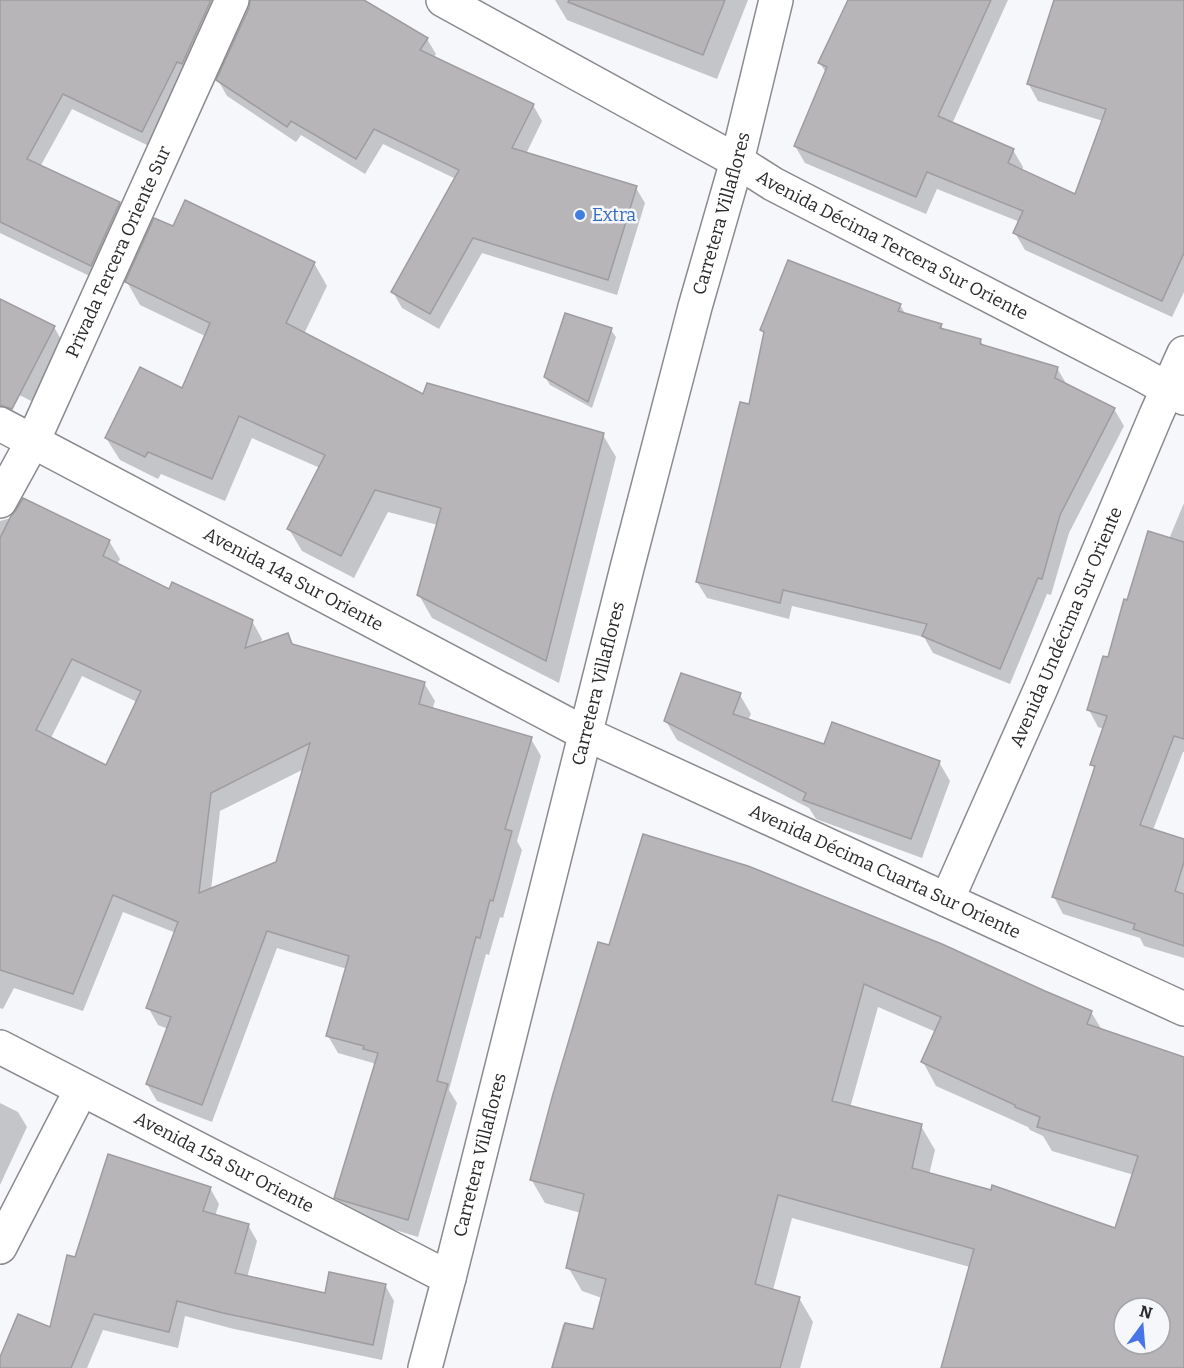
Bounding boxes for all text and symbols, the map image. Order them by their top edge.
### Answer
street label: Carretera Villaflores [688,130,755,297]
street label: Privada Tercera Oriente Sur [61,143,176,361]
street label: Avenida Décima Tercera Sur Oriente [752,165,1032,325]
place label: Extra [592,204,636,226]
marker: Extra [573,208,587,222]
street label: Avenida Undécima Sur Oriente [1005,503,1127,750]
street label: Avenida 14a Sur Oriente [200,523,387,636]
street label: Carretera Villaflores [567,599,629,768]
street label: Avenida Décima Cuarta Sur Oriente [746,800,1024,943]
street label: Carretera Villaflores [449,1071,511,1239]
street label: Avenida 15a Sur Oriente [131,1107,318,1218]
north arrow [1112,1296,1172,1356]
text: N [1137,1301,1155,1323]

